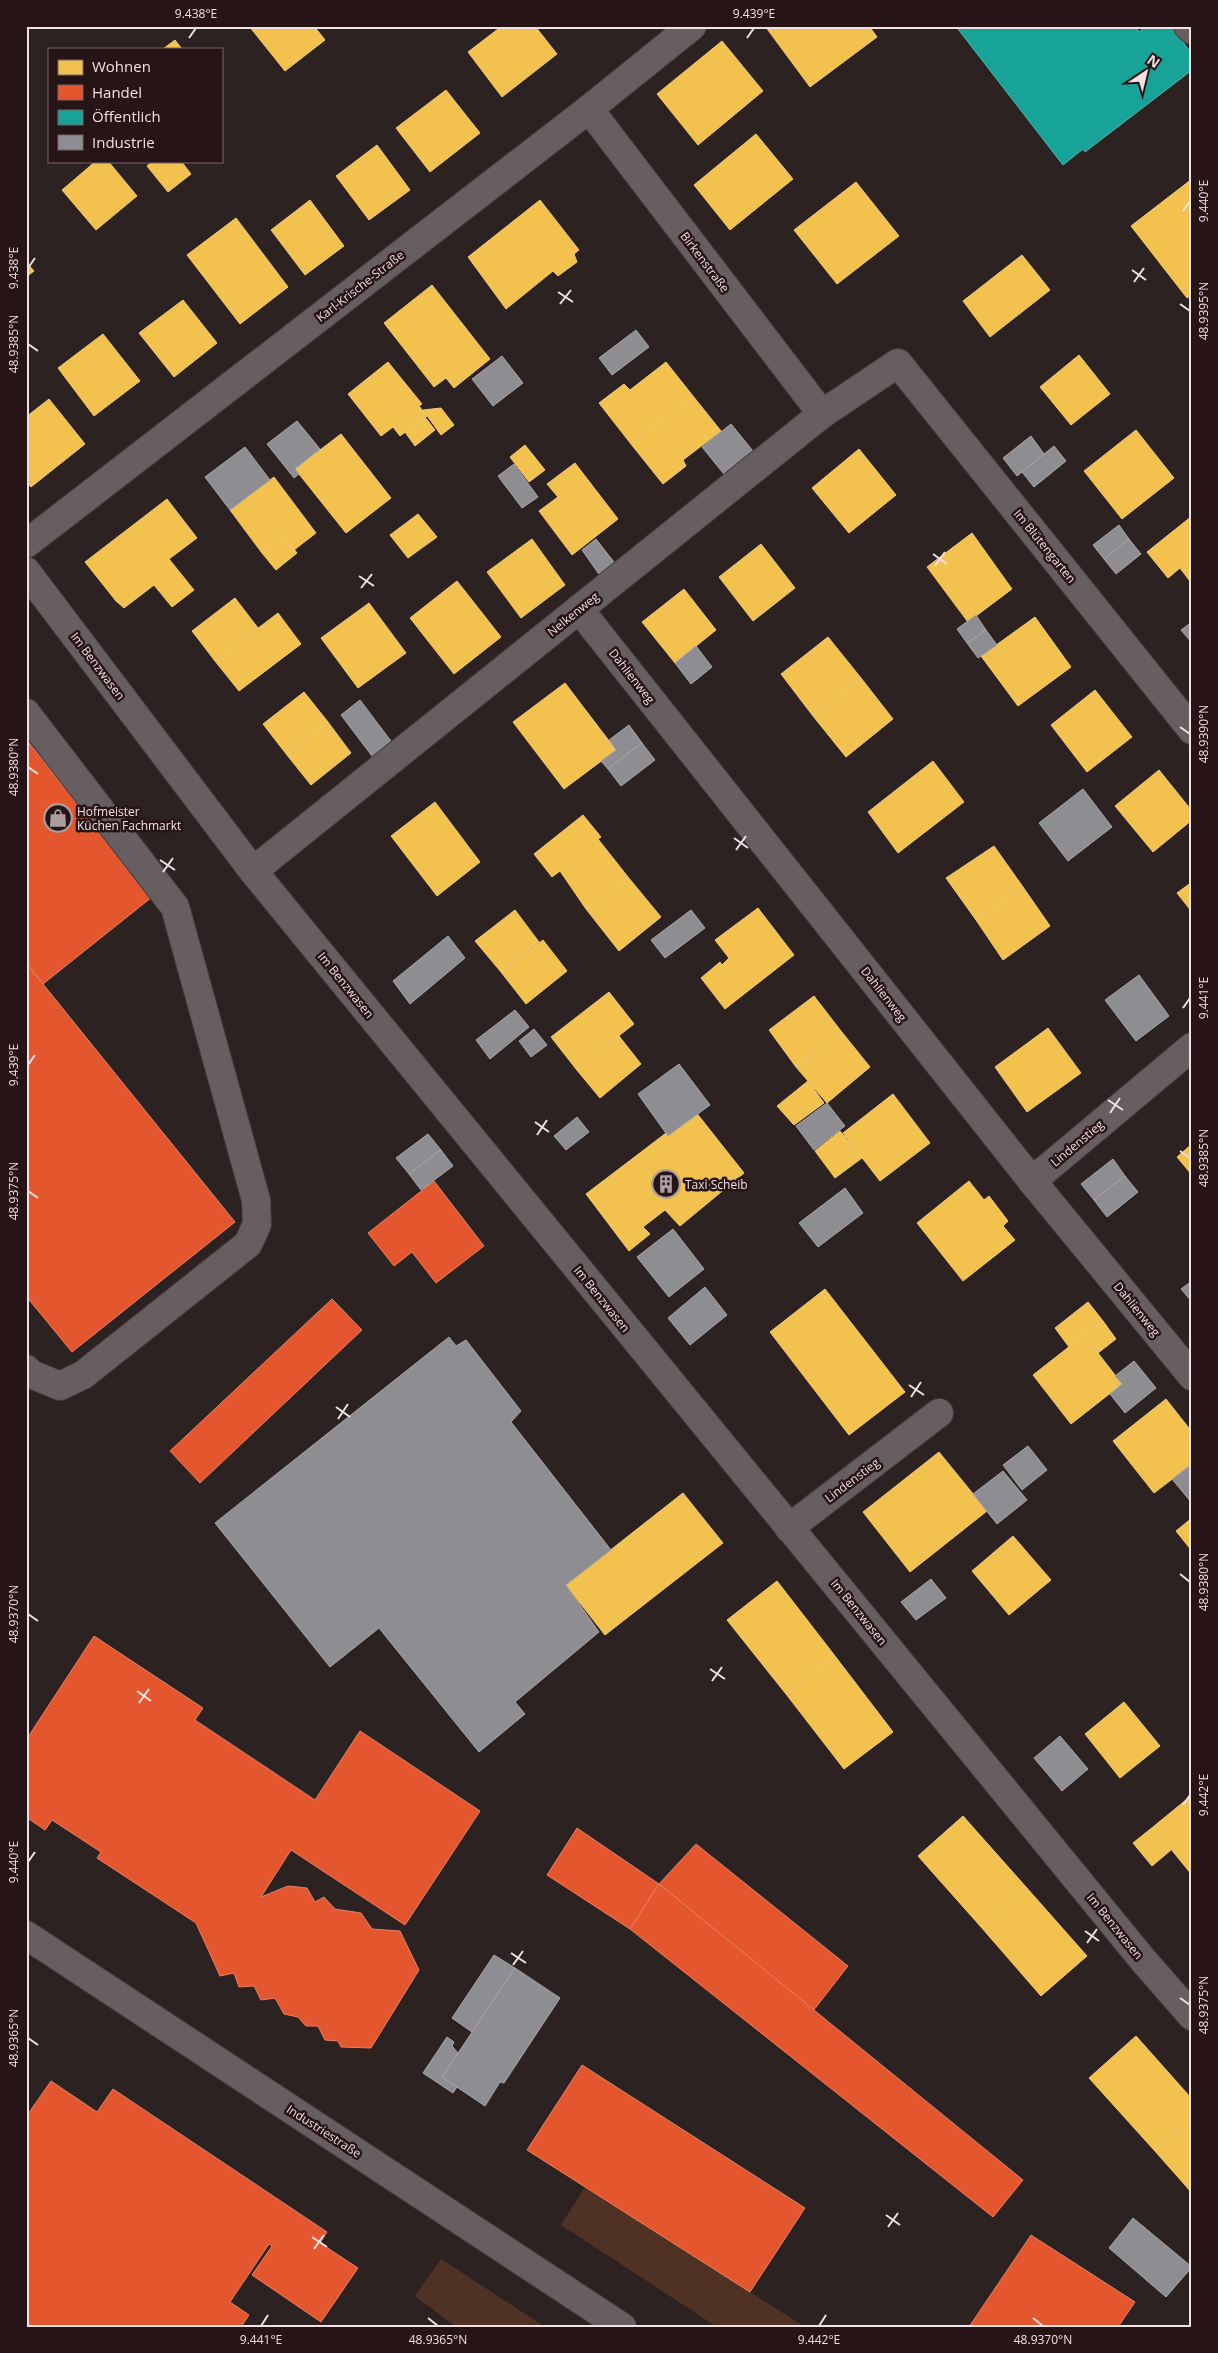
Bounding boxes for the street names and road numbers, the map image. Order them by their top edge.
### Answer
street label: Birkenstraße [677,228,734,296]
street label: Karl-Krische-Straße [313,246,408,326]
street label: Im Blütengarten [1010,505,1080,587]
street label: Nelkenweg [544,588,603,640]
street label: Im Benzwasen [67,629,129,703]
street label: Dahlienweg [605,645,659,707]
street label: Im Benzwasen [314,948,378,1022]
street label: Dahlienweg [857,963,911,1025]
street label: Lindenstieg [1047,1115,1107,1170]
street label: Im Benzwasen [570,1262,634,1336]
street label: Dahlienweg [1110,1278,1164,1340]
street label: Lindenstieg [821,1454,883,1506]
street label: Im Benzwasen [827,1575,891,1649]
street label: Im Benzwasen [1083,1889,1147,1963]
street label: Industriestraße [283,2100,365,2162]

